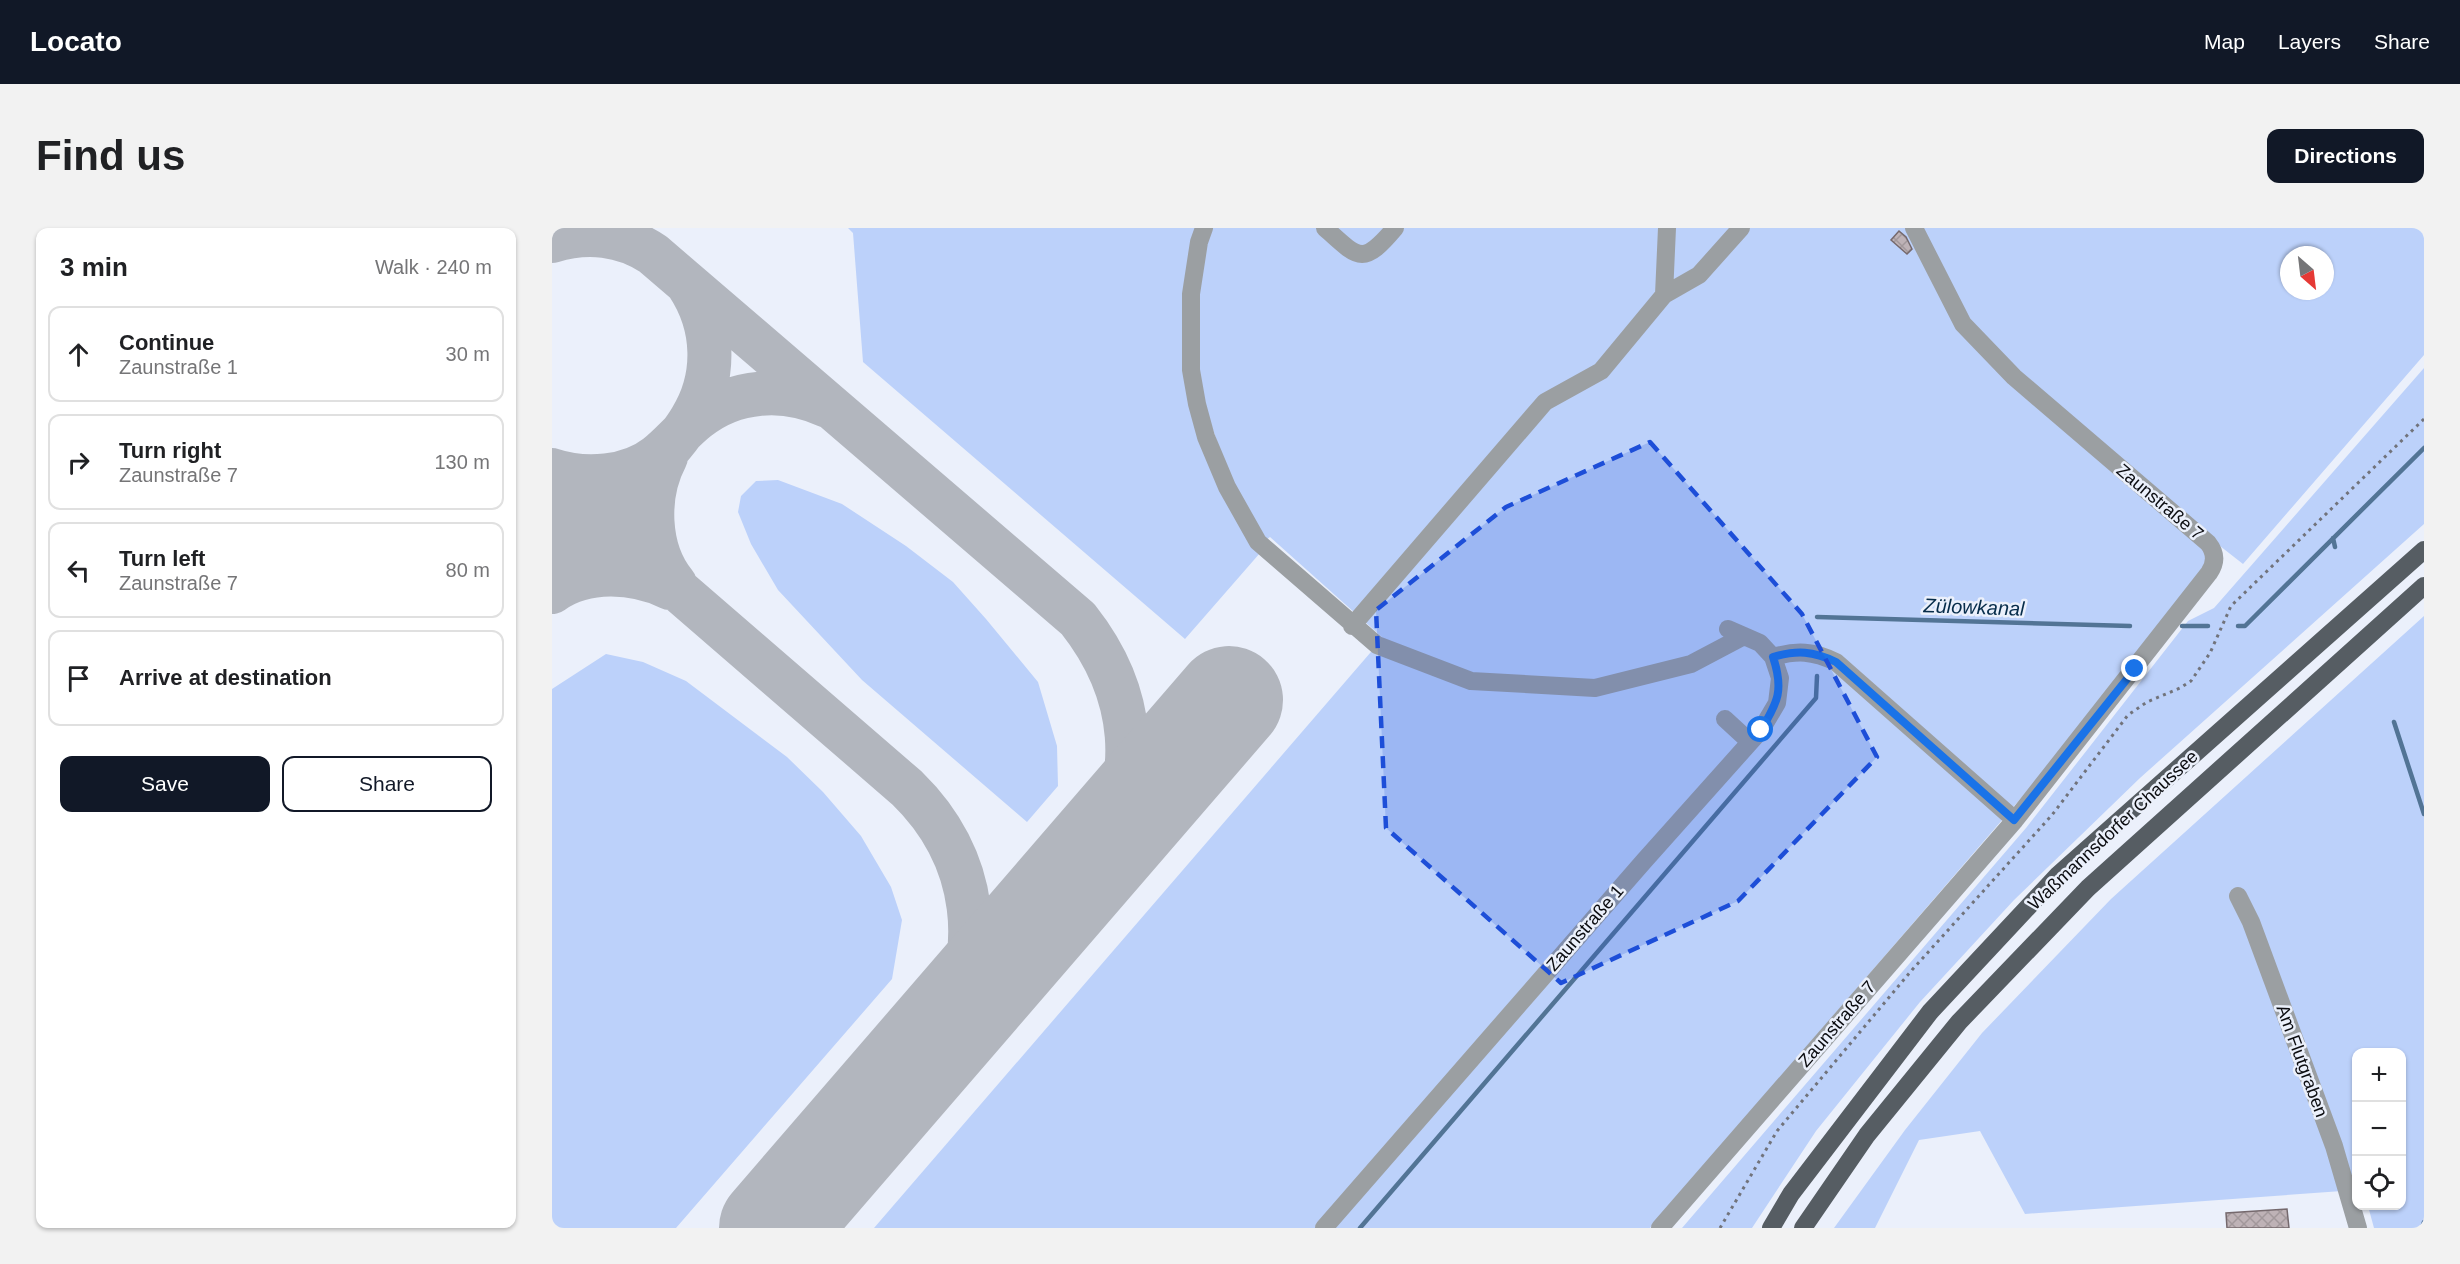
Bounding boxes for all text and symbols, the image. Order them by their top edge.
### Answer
text: Locato [30,26,122,57]
text: Map [2204,30,2245,53]
text: Layers [2278,30,2341,53]
text: Share [2374,30,2430,53]
button: Directions [2267,129,2424,183]
text: Find us [36,132,185,179]
north arrow [2280,246,2334,300]
text: 3 min [60,252,128,282]
text: Walk · 240 m [375,256,492,278]
text: Continue [119,330,214,355]
icon: ahead [62,338,95,371]
text: 30 m [446,343,490,365]
text: Zaunstraße 1 [119,356,238,378]
text: Turn right [119,438,221,463]
icon: right [62,446,95,479]
text: 130 m [434,451,490,473]
street label: Zaunstraße 7 [2113,460,2207,544]
text: Zaunstraße 7 [119,464,238,486]
text: Turn left [119,546,205,571]
icon: left [62,554,95,587]
text: 80 m [446,559,490,581]
text: Zaunstraße 7 [119,572,238,594]
water label: Zülowkanal [1922,594,2025,620]
route end [2121,655,2147,681]
icon: arrive [62,662,95,695]
text: Arrive at destination [119,665,332,690]
route start [1747,716,1773,742]
street label: Waßmannsdorfer Chaussee [2024,746,2202,914]
button: Save [60,756,270,812]
button: Share [282,756,492,812]
street label: Zaunstraße 1 [1542,881,1628,975]
street label: Zaunstraße 7 [1794,977,1880,1071]
street label: Am Flutgraben [2272,1002,2332,1120]
map controls [2352,1048,2406,1210]
button: + [2352,1048,2406,1102]
button: − [2352,1102,2406,1156]
button: locate [2352,1156,2406,1210]

